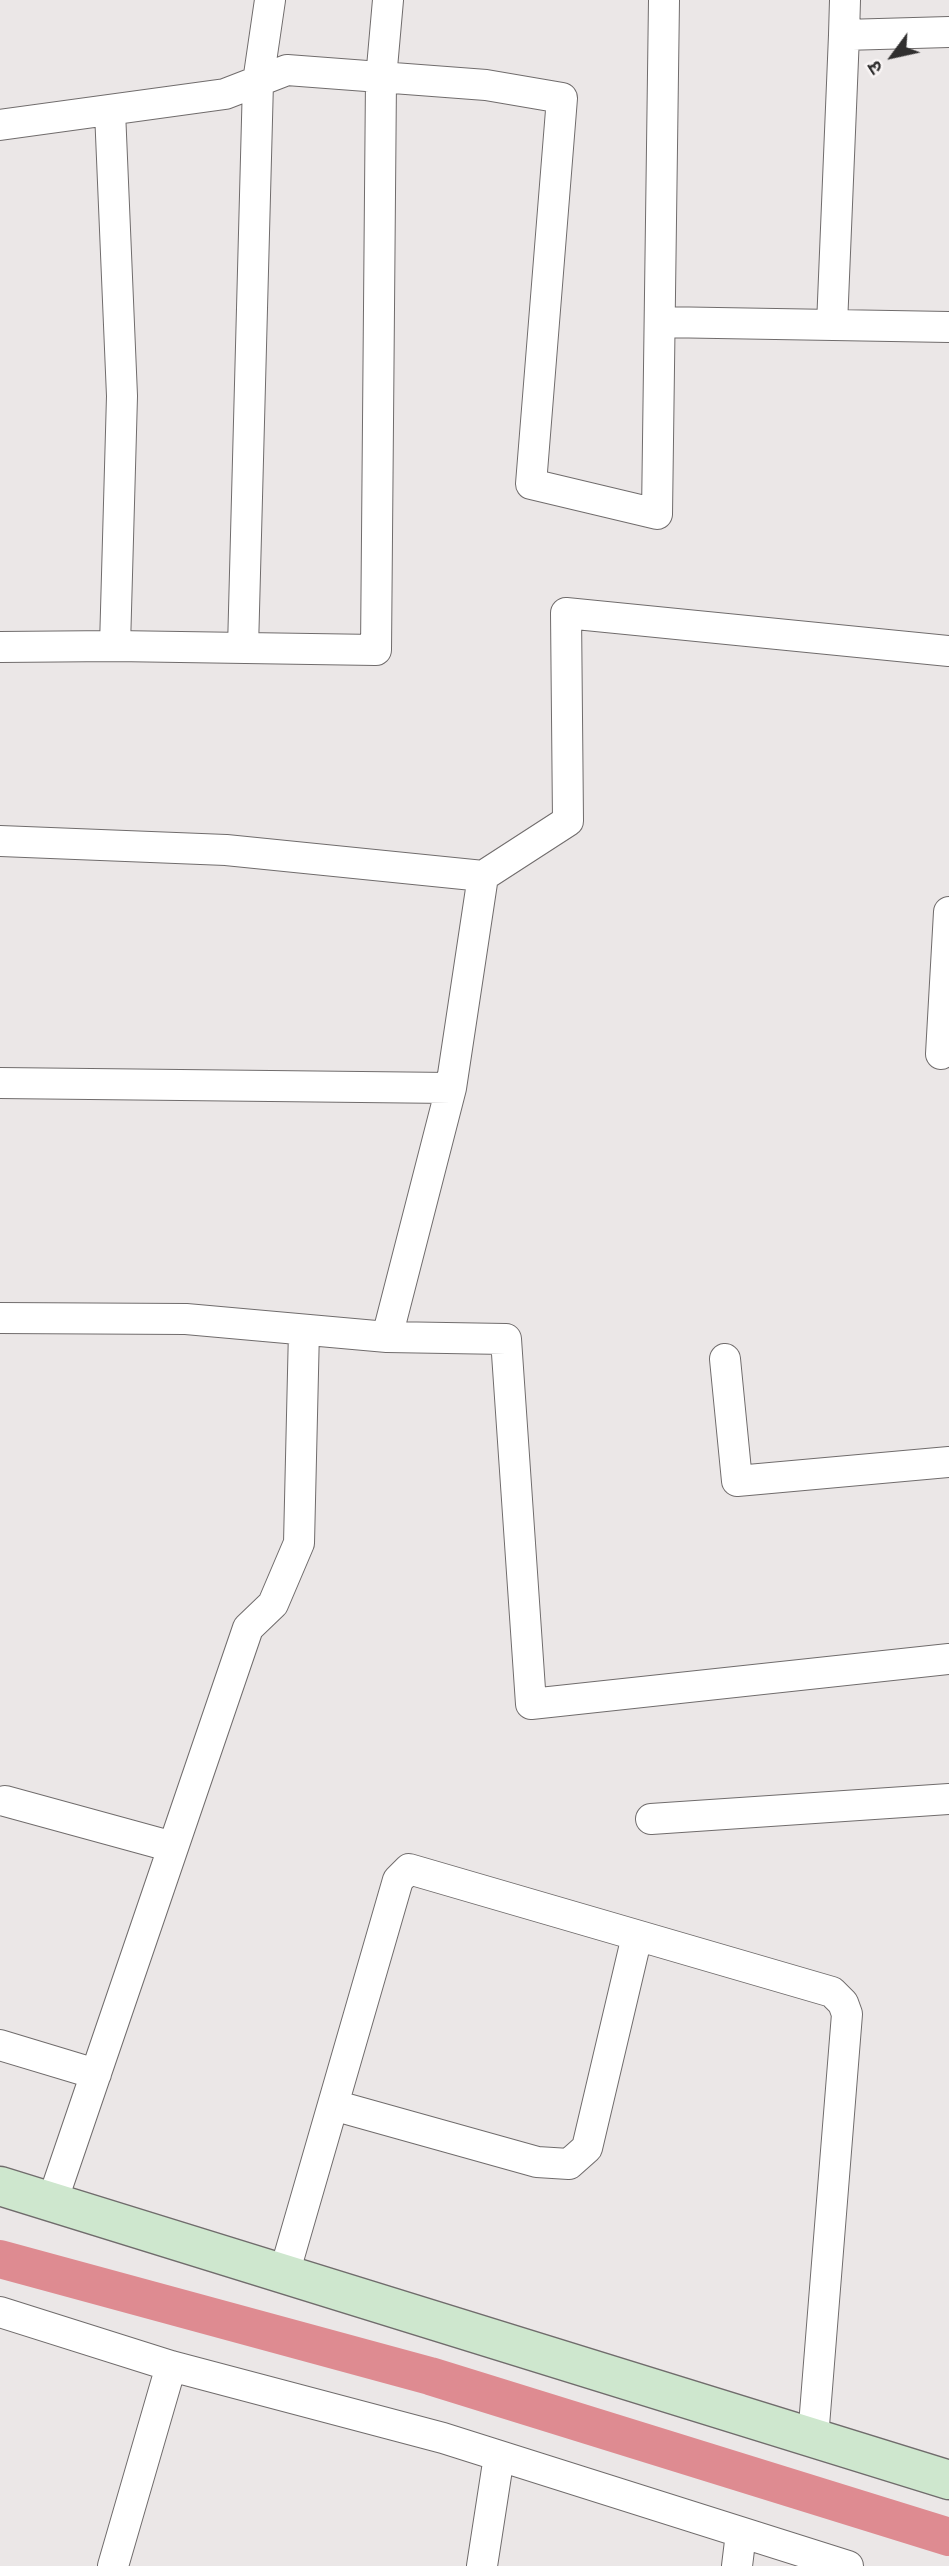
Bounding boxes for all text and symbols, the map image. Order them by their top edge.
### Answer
north arrow [858,21,928,91]
text: उ [862,57,888,79]

